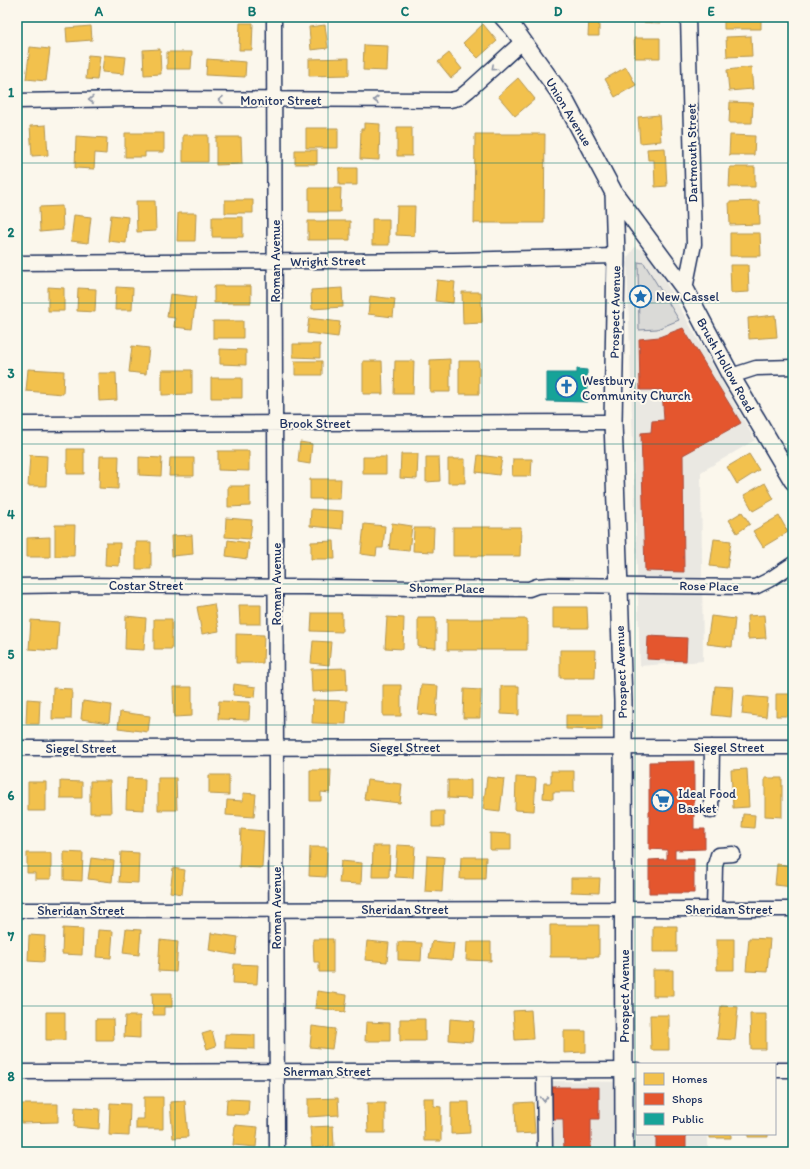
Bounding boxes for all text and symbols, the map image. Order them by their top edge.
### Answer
text: A [94,4,104,19]
text: B [248,4,257,19]
text: C [401,4,410,19]
text: D [554,4,563,19]
text: E [707,4,715,19]
one-way arrow [491,63,499,70]
street label: Union Avenue [543,75,595,149]
text: 1 [8,85,14,100]
street label: Monitor Street [240,93,322,108]
one-way arrow [88,96,94,104]
one-way arrow [218,96,224,104]
one-way arrow [373,96,379,104]
street label: Dartmouth Street [684,103,700,203]
street label: Roman Avenue [268,220,283,302]
text: 2 [8,225,15,240]
street label: Wright Street [290,253,366,269]
street label: Prospect Avenue [607,265,623,359]
place icon: New Cassel [627,283,653,309]
place label: New Cassel [656,289,719,304]
street label: Brush Hollow Road [694,315,758,415]
text: 3 [7,366,15,381]
place label: Westbury Community Church [582,373,691,403]
church icon: Westbury Community Church [554,374,580,400]
street label: Brook Street [279,416,351,431]
text: 4 [7,507,15,522]
street label: Roman Avenue [269,543,284,625]
street label: Costar Street [109,578,183,593]
street label: Rose Place [679,578,739,594]
street label: Shomer Place [409,580,485,596]
street label: Prospect Avenue [612,625,630,719]
text: 5 [8,647,15,662]
street label: Siegel Street [370,740,441,755]
street label: Siegel Street [694,740,765,755]
street label: Siegel Street [46,741,117,756]
place label: Ideal Food Basket [678,786,736,816]
supermarket icon: Ideal Food Basket [649,787,675,813]
text: 6 [8,788,15,803]
street label: Roman Avenue [269,867,284,949]
street label: Sheridan Street [361,902,449,917]
street label: Sheridan Street [685,902,773,917]
street label: Sheridan Street [37,903,125,918]
text: 7 [7,929,15,944]
street label: Prospect Avenue [617,949,632,1043]
legend [636,1063,776,1135]
street label: Sherman Street [283,1064,371,1079]
text: 8 [7,1069,15,1084]
text: Homes [672,1072,708,1086]
text: Shops [672,1092,703,1106]
one-way arrow [540,1096,549,1102]
text: Public [672,1112,704,1126]

